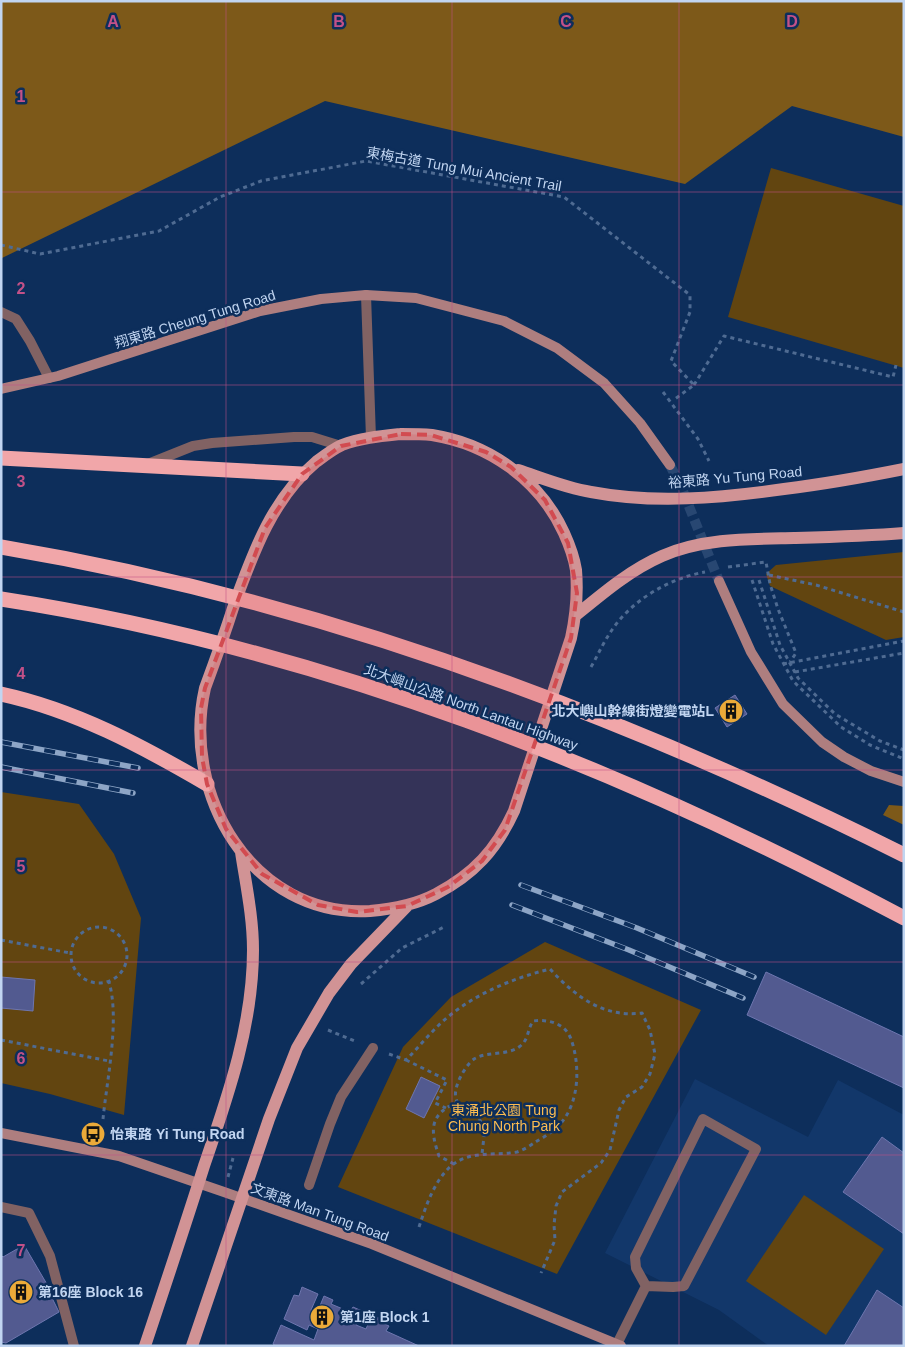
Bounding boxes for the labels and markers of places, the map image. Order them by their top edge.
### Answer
building icon: 北大嶼山幹線街燈變電站L [718,698,744,724]
place label: 北大嶼山幹線街燈變電站L [551,703,714,719]
bus stop icon: 怡東路 Yi Tung Road [80,1121,106,1147]
place label: 怡東路 Yi Tung Road [110,1126,245,1142]
building icon: 第16座 Block 16 [8,1279,34,1305]
place label: 第16座 Block 16 [38,1284,143,1300]
building icon: 第1座 Block 1 [309,1304,335,1330]
place label: 第1座 Block 1 [340,1309,430,1325]

